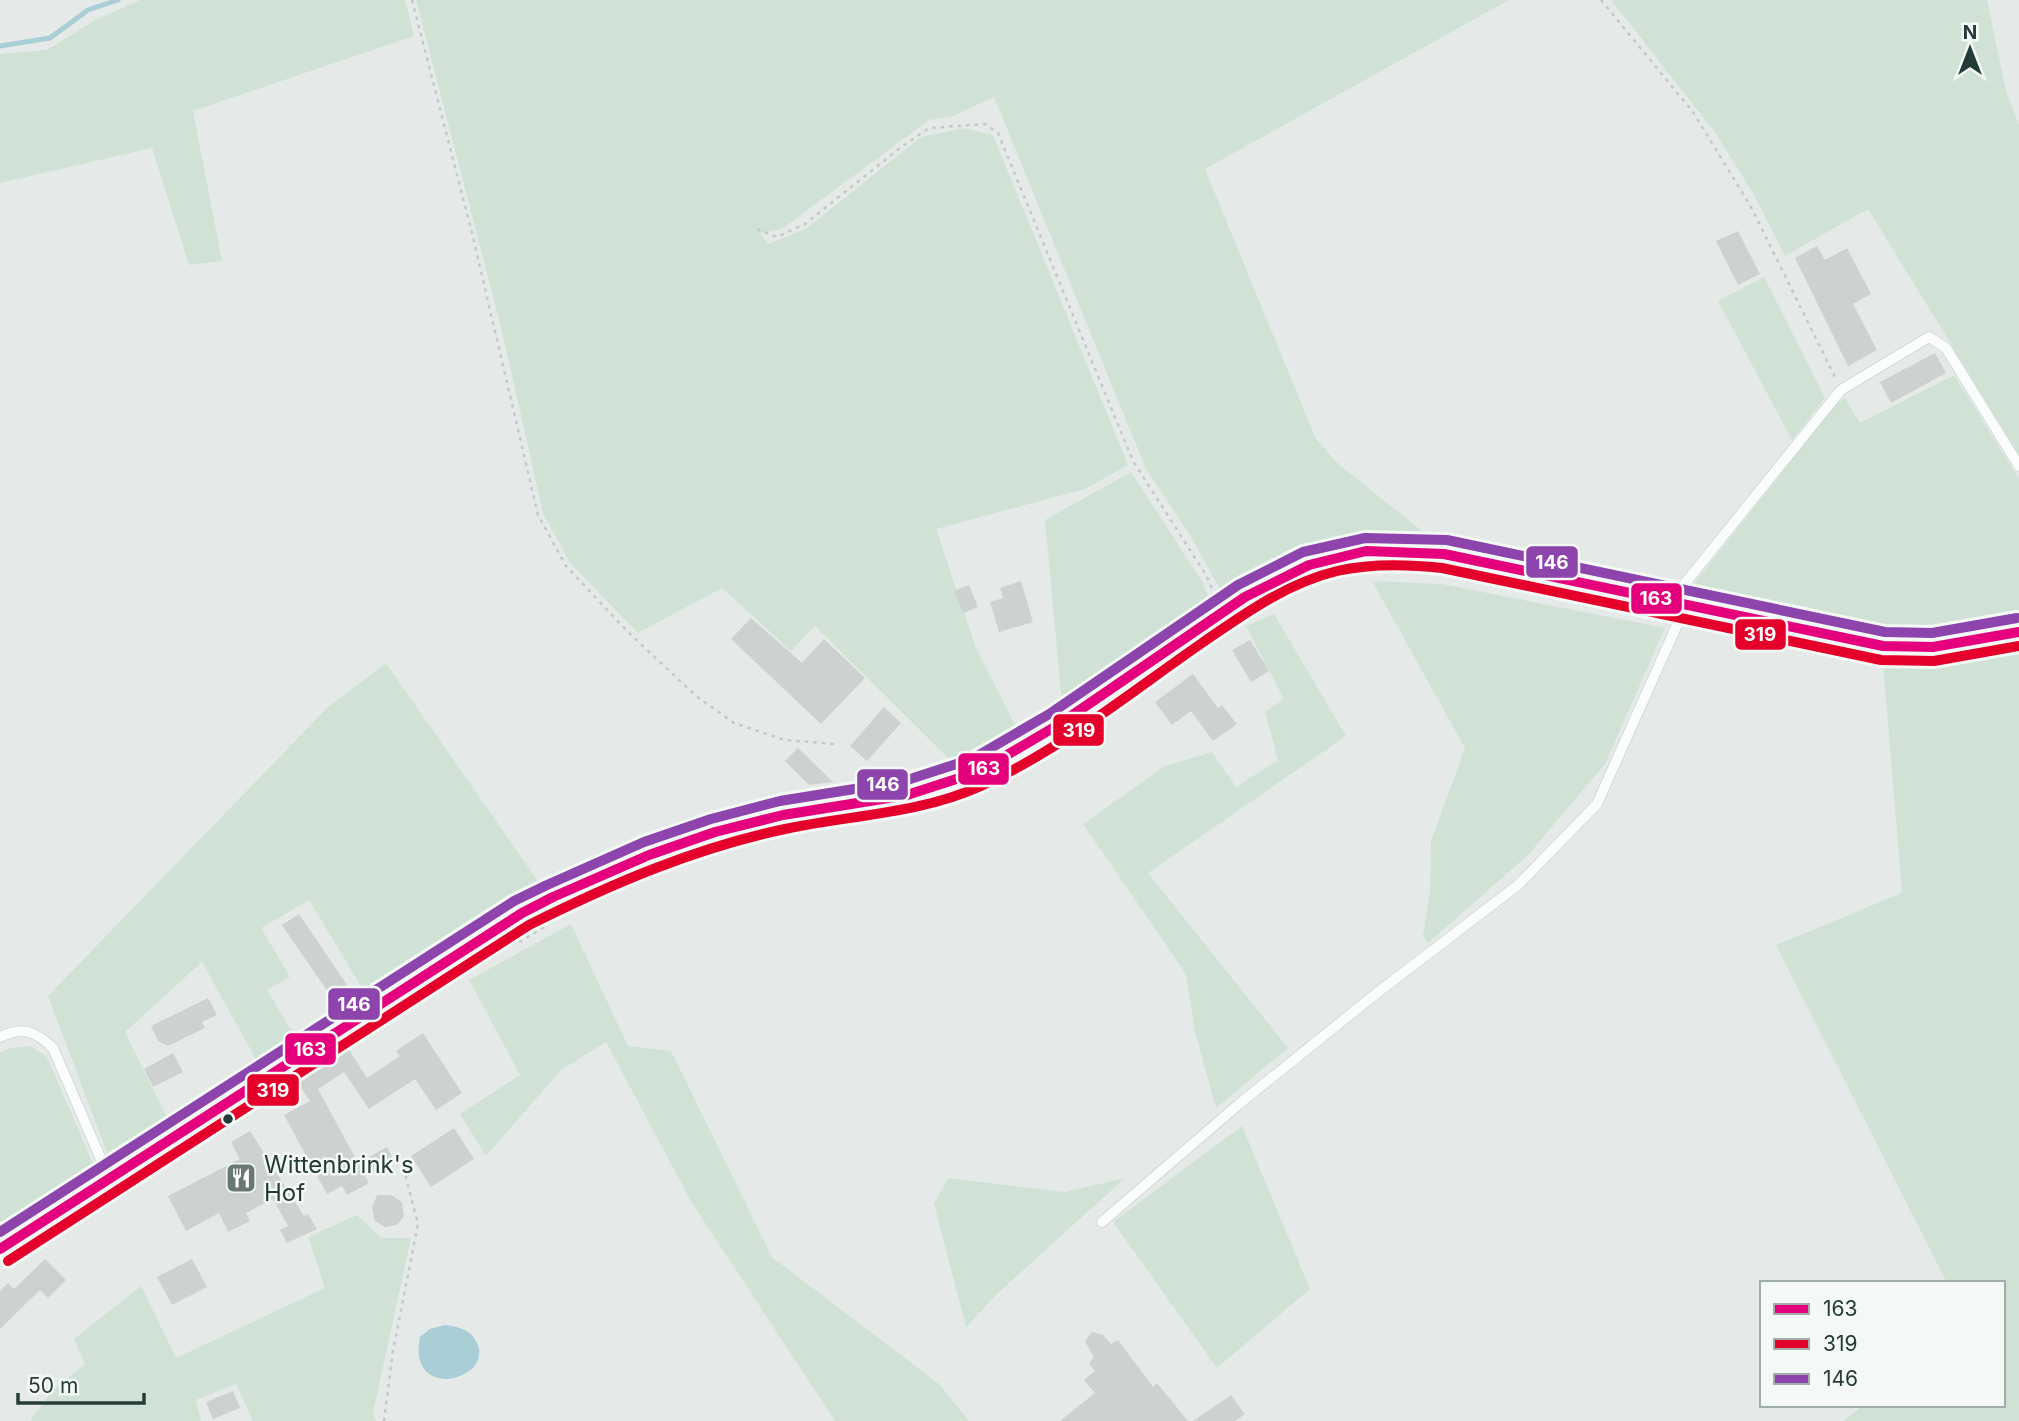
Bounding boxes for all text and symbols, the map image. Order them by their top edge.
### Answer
north arrow [1935,14,2005,84]
text: N [1963,21,1977,44]
line badge: 146 [1525,545,1579,579]
text: 146 [1535,551,1569,574]
line badge: 163 [1630,582,1683,615]
text: 163 [1640,587,1672,610]
line badge: 319 [1734,618,1787,651]
text: 319 [1744,623,1776,646]
line badge: 319 [1052,713,1105,747]
text: 319 [1063,719,1095,742]
line badge: 163 [957,752,1010,786]
text: 163 [968,757,1000,780]
line badge: 146 [856,768,909,801]
text: 146 [866,773,900,796]
line badge: 146 [327,987,381,1021]
text: 146 [337,993,371,1016]
line badge: 163 [284,1032,337,1066]
text: 163 [294,1038,326,1061]
line badge: 319 [246,1073,300,1107]
text: 319 [257,1079,289,1102]
unlabelled marker [221,1112,235,1126]
place label: Wittenbrink's Hof [264,1150,414,1207]
restaurant icon: Wittenbrink's Hof [224,1161,258,1195]
legend [1760,1281,2005,1407]
text: 163 [1823,1296,1858,1321]
text: 319 [1823,1331,1858,1356]
scale bar [18,1362,144,1406]
text: 146 [1823,1366,1858,1391]
text: 50 m [28,1373,78,1398]

